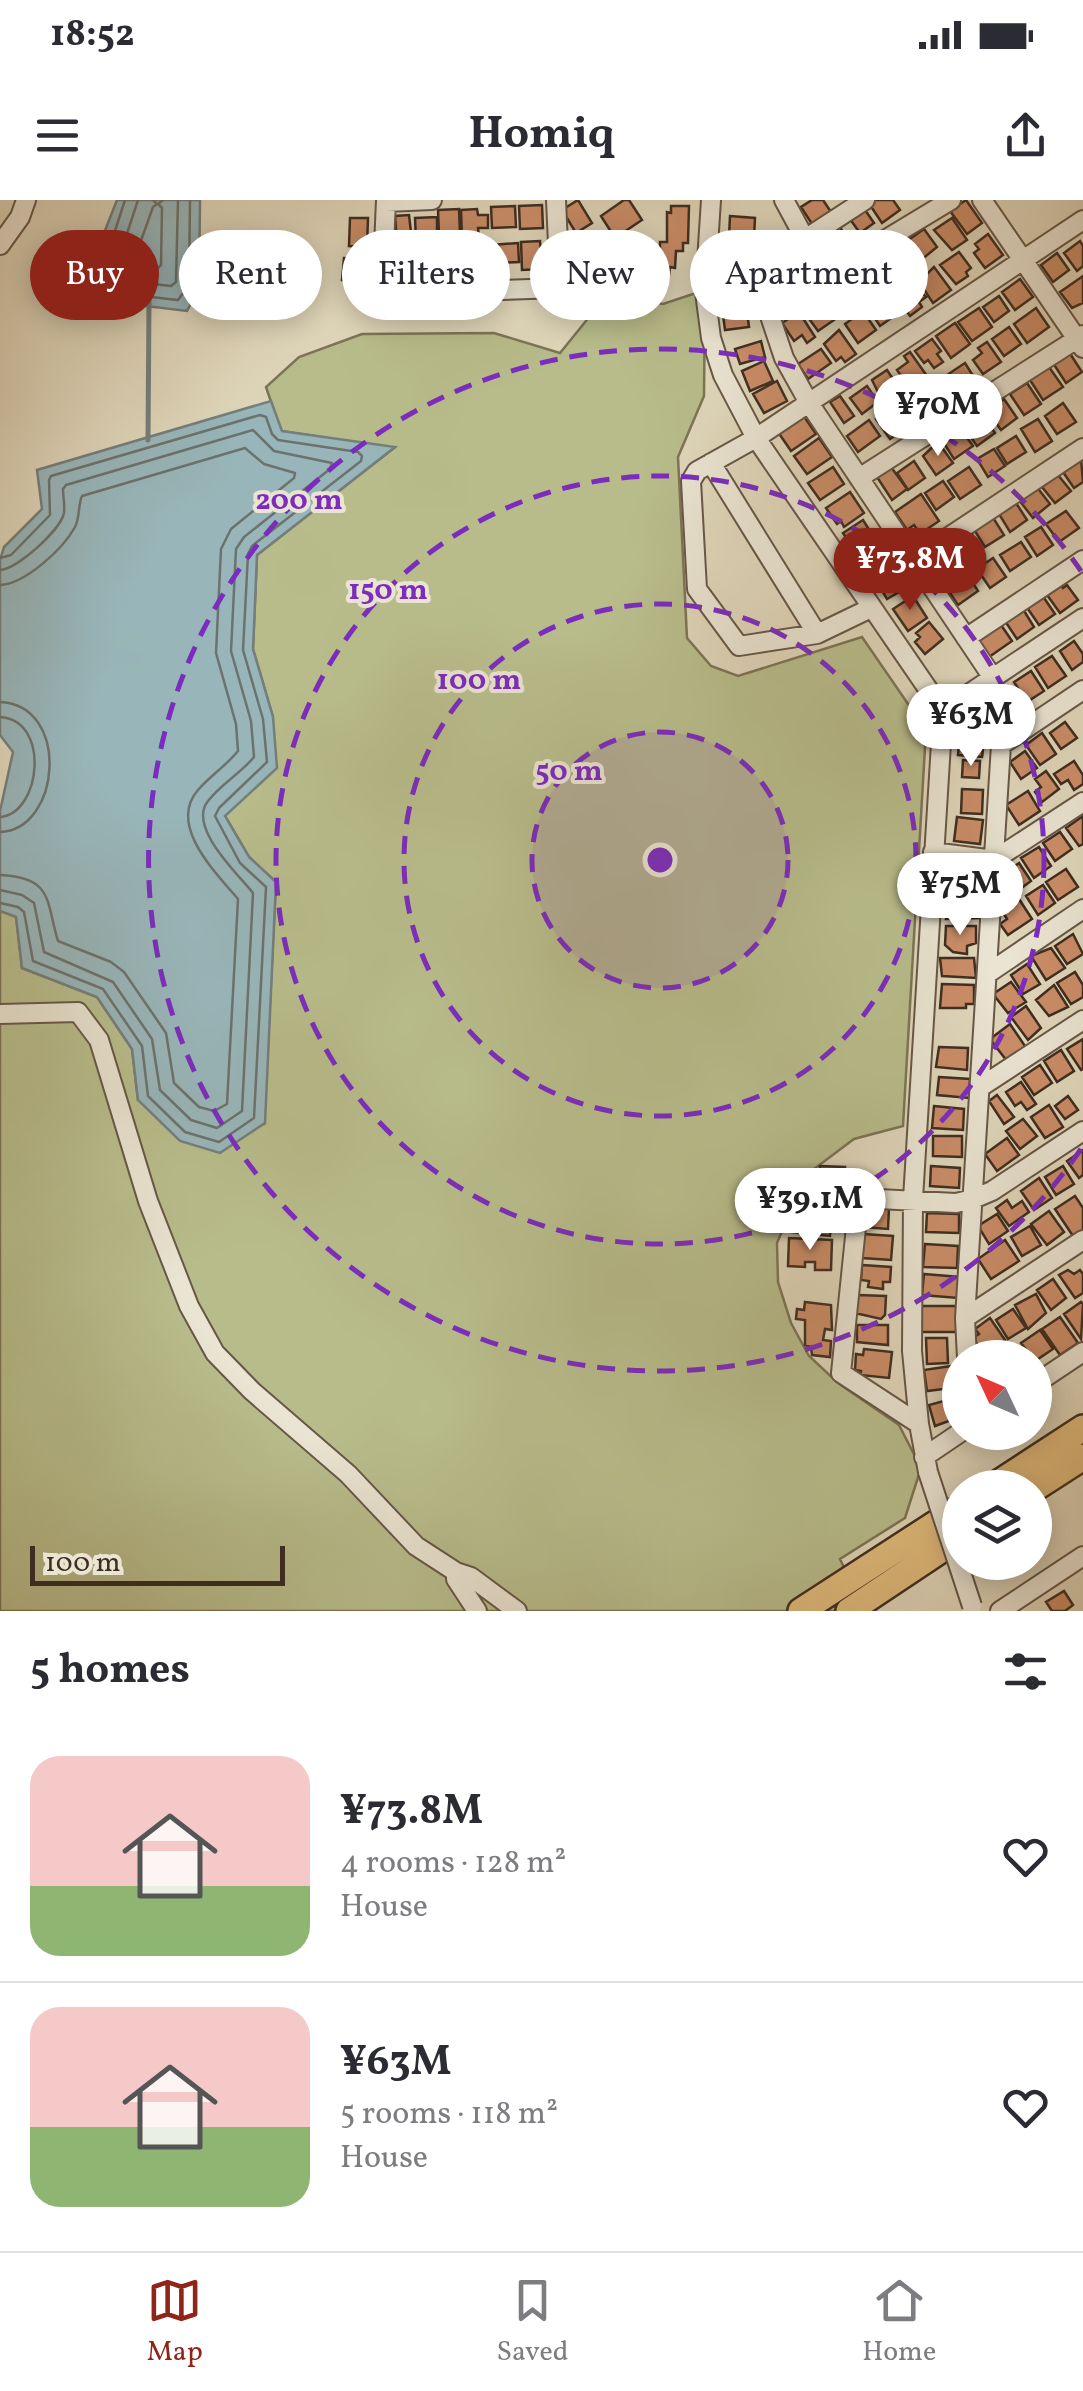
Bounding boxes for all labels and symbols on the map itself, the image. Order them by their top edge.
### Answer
pin: ¥70M [879,374,997,459]
text: 200 m [255,480,343,522]
pin: ¥73.8M [829,528,991,613]
text: 150 m [348,570,428,612]
text: 100 m [437,660,521,702]
pin: ¥63M [912,684,1030,769]
text: 50 m [535,751,603,793]
centre of rings [642,842,678,878]
pin: ¥75M [901,853,1019,938]
pin: ¥39.1M [729,1168,891,1253]
north arrow [942,1340,1052,1450]
scale bar [30,1541,285,1586]

